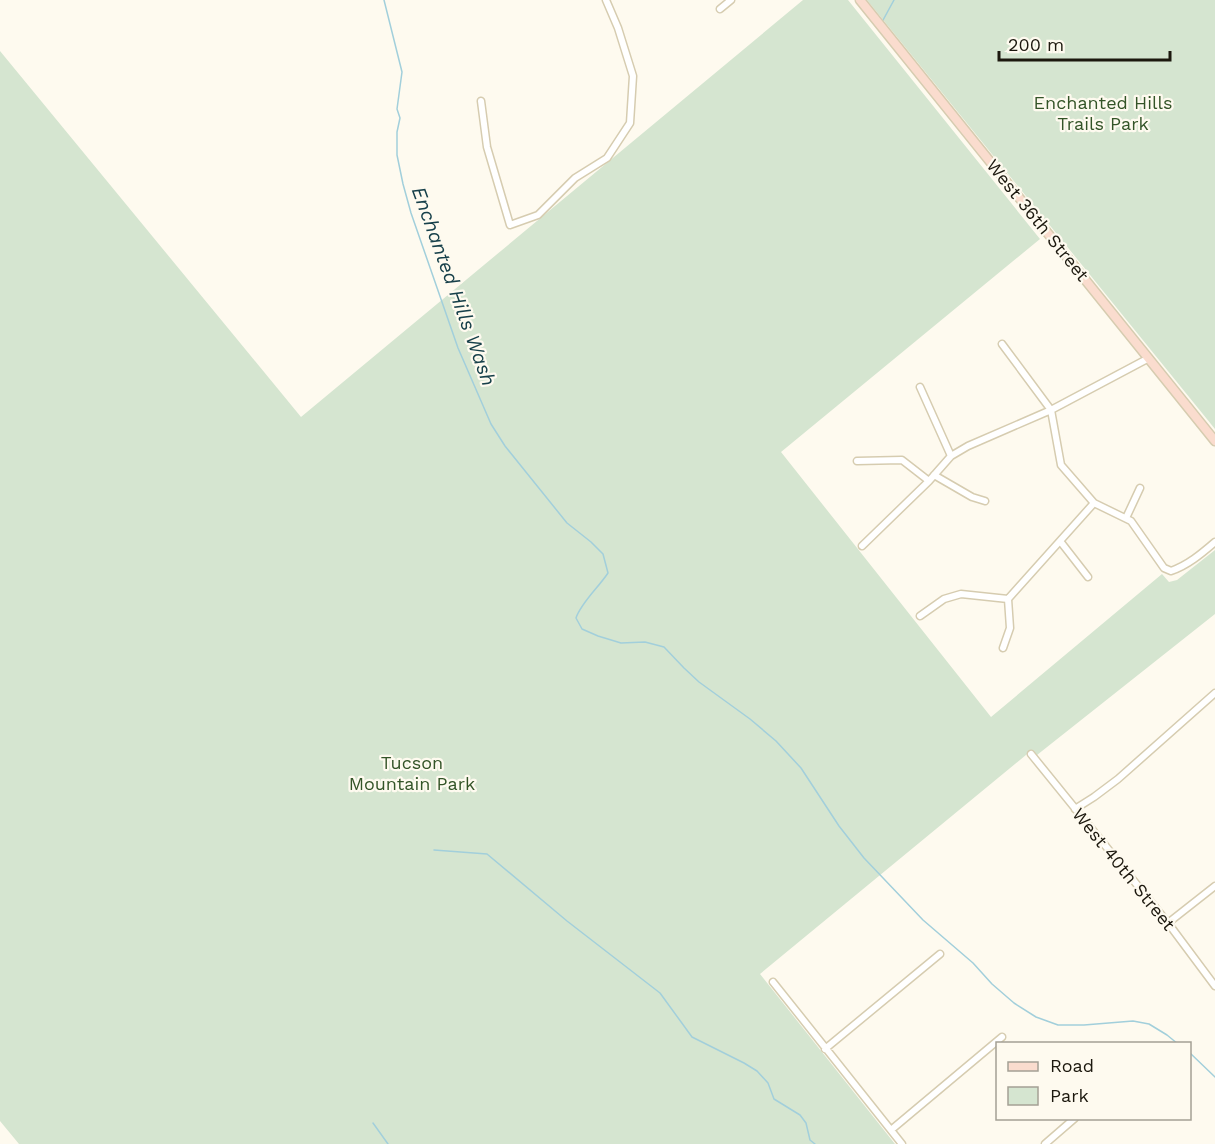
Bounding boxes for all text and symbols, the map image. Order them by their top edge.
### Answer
scale bar [999,24,1170,62]
text: 200 m [1008,34,1064,55]
park label: Enchanted Hills Trails Park [1034,92,1172,134]
street label: West 36th Street [982,155,1094,286]
water label: Enchanted Hills Wash [407,183,501,389]
park label: Tucson Mountain Park [349,752,475,794]
street label: West 40th Street [1068,804,1180,935]
legend [996,1042,1191,1120]
text: Road [1050,1055,1094,1076]
text: Park [1050,1085,1089,1106]

